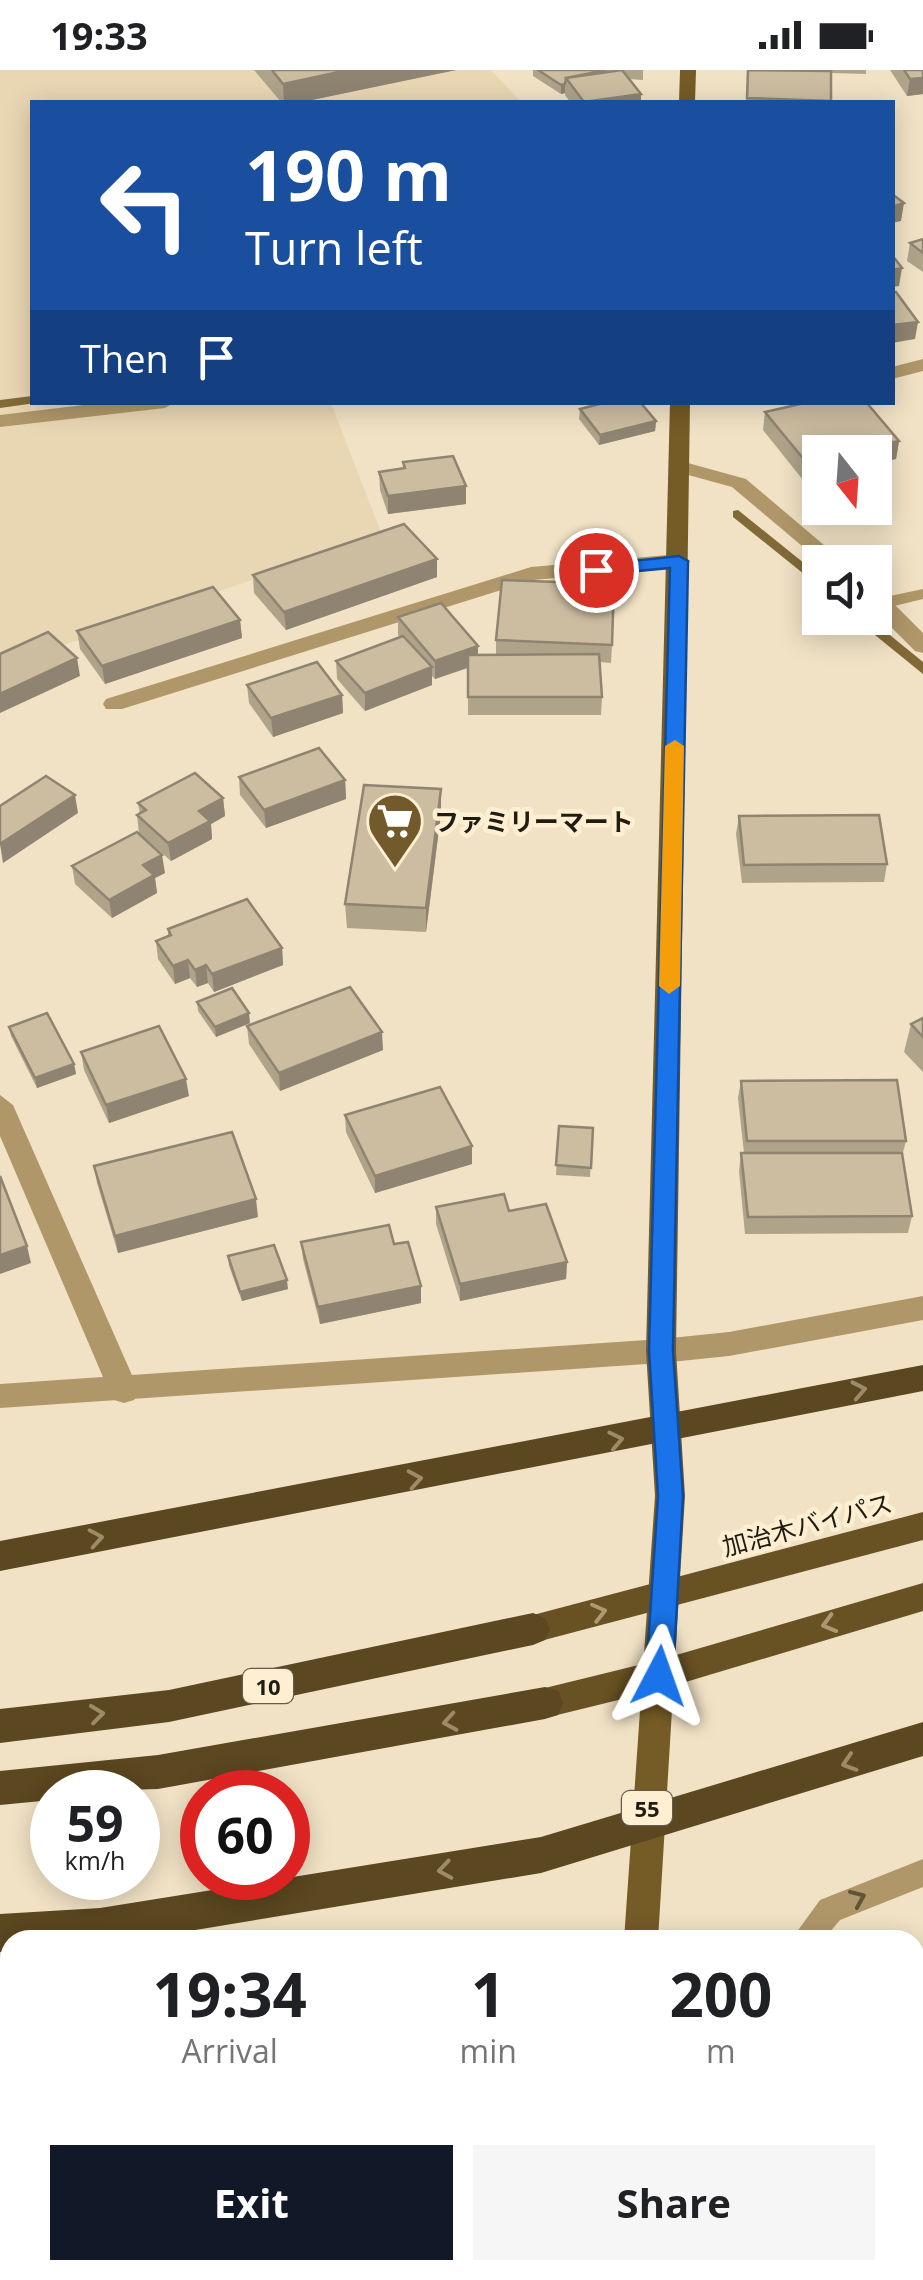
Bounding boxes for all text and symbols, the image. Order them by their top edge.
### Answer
text: 19:33 [50,9,148,61]
text: 190 m [245,126,452,222]
icon: left [80,140,210,270]
text: Turn left [245,217,423,278]
icon: arrive [189,330,244,385]
text: Then [80,332,169,384]
north arrow [802,435,892,525]
map controls [802,435,892,635]
pin [554,528,639,613]
icon: arrive [569,543,624,598]
button: sound [802,545,892,635]
supermarket icon: ファミリーマート [365,791,425,870]
place label: ファミリーマート [434,804,634,838]
one-way arrow [851,1380,867,1401]
one-way arrow [608,1430,625,1451]
one-way arrow [407,1469,424,1490]
street label: 加治木バイパス [718,1485,896,1563]
one-way arrow [88,1528,104,1549]
one-way arrow [590,1603,607,1624]
one-way arrow [821,1612,838,1633]
position arrow [607,1624,711,1728]
road number: 10 [243,1669,293,1703]
one-way arrow [89,1704,105,1725]
one-way arrow [441,1711,458,1732]
one-way arrow [841,1752,858,1772]
speed limit sign: 60 [180,1770,310,1900]
text: 59 [66,1789,124,1857]
road number: 55 [622,1791,672,1825]
text: km/h [65,1843,125,1877]
one-way arrow [437,1859,453,1880]
one-way arrow [848,1890,866,1910]
text: 19:34 [153,1953,307,2035]
text: 1 [471,1953,505,2035]
text: 200 [669,1953,772,2035]
text: Arrival [182,2029,278,2072]
text: min [460,2029,517,2072]
text: m [706,2029,736,2072]
button: Exit [50,2145,453,2260]
button: Share [473,2145,875,2260]

